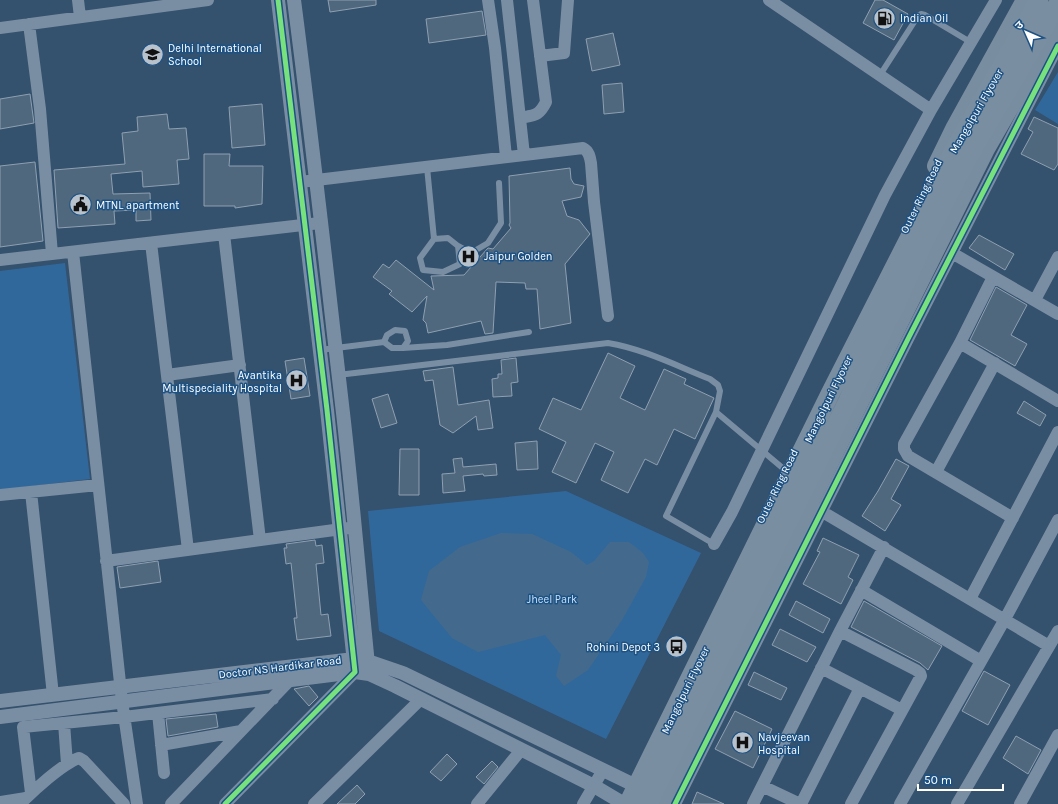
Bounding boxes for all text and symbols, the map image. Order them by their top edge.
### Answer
fuel station icon: Indian Oil [872,5,898,31]
place label: Indian Oil [900,12,948,25]
north arrow [1006,12,1046,52]
text: उ [1012,18,1027,32]
school or university icon: Delhi International School [140,41,166,67]
place label: Delhi International School [168,42,262,68]
street label: Mangolpuri Flyover [947,67,1006,156]
street label: Outer Ring Road [898,157,945,235]
public building icon: MTNL apartment [68,192,94,218]
place label: MTNL apartment [96,199,179,212]
hospital icon: Jaipur Golden [456,243,482,269]
place label: Jaipur Golden [484,250,552,263]
street label: Mangolpuri Flyover [802,353,855,445]
hospital icon: Avantika Multispeciality Hospital [284,368,310,394]
place label: Avantika Multispeciality Hospital [162,369,282,395]
street label: Outer Ring Road [754,447,801,525]
park label: Jheel Park [527,593,577,606]
bus stop icon: Rohini Depot 3 [663,634,689,660]
place label: Rohini Depot 3 [586,641,660,654]
street label: Mangolpuri Flyover [659,644,712,736]
street label: Doctor NS Hardikar Road [218,653,342,681]
hospital icon: Navjeevan Hospital [730,730,756,756]
place label: Navjeevan Hospital [758,731,810,757]
scale bar [918,766,1003,792]
text: 50 m [924,773,952,787]

